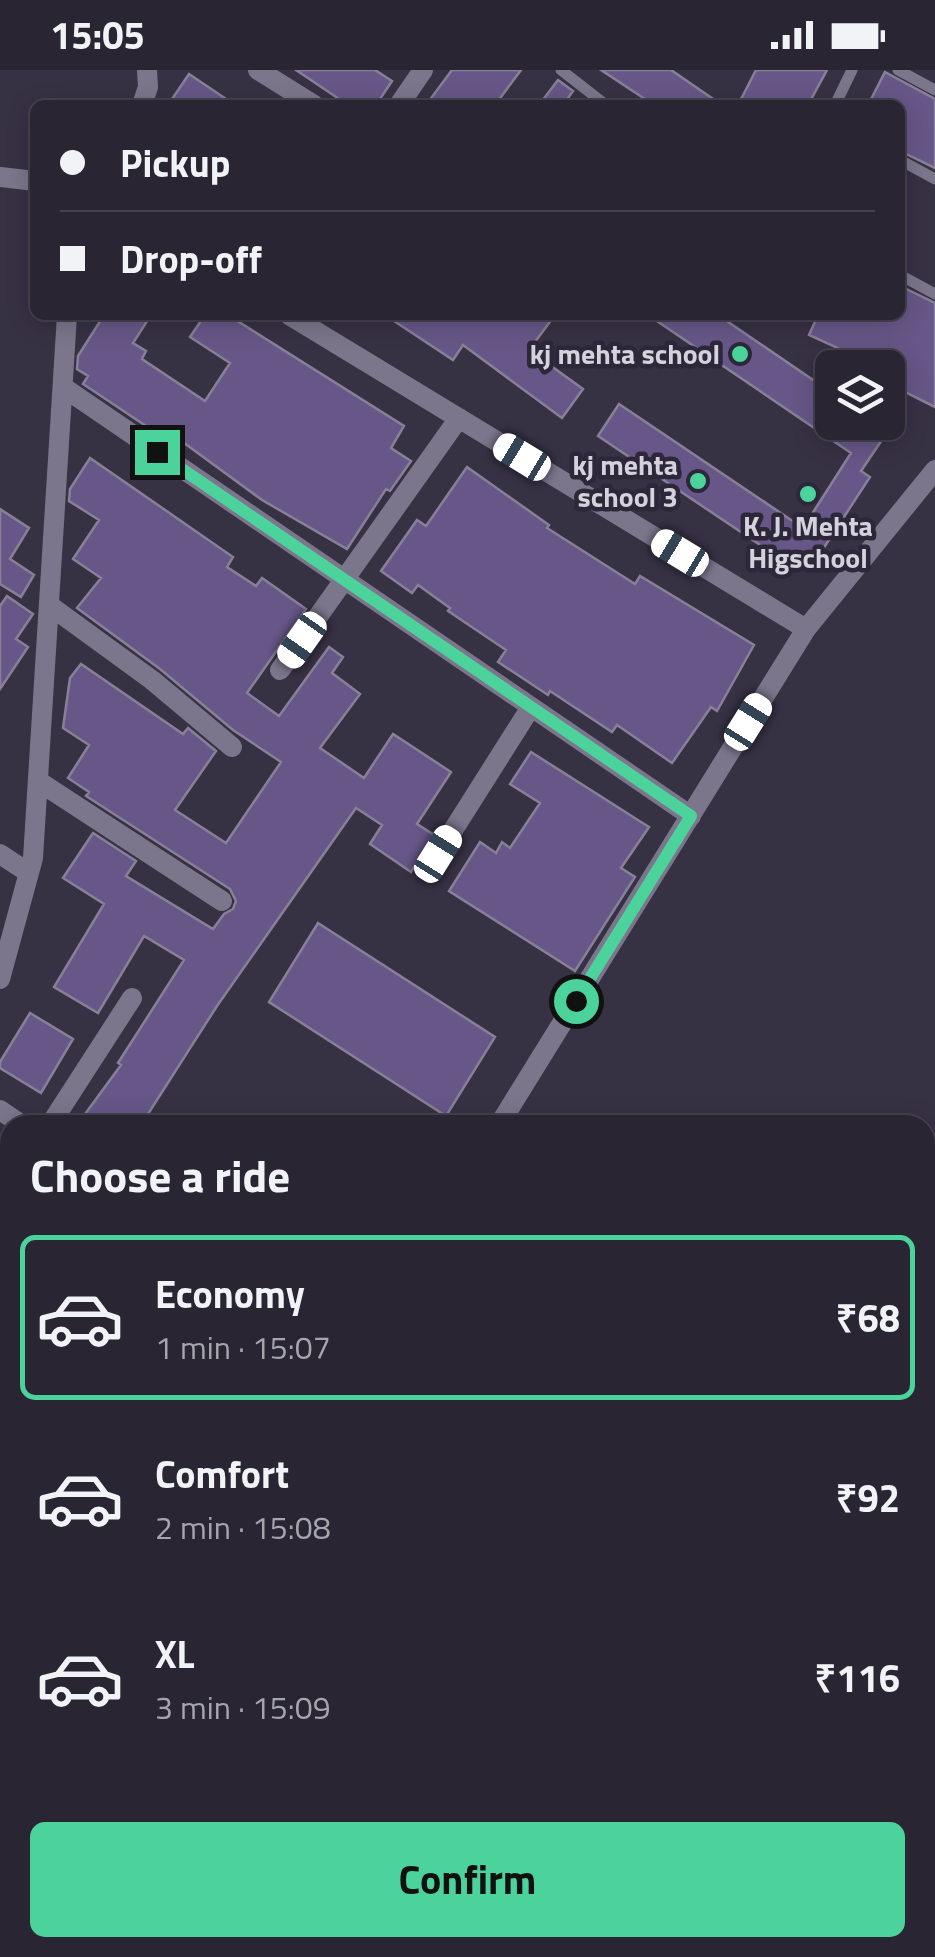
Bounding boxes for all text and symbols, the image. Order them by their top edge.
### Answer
text: 15:05 [50,6,145,64]
text: Pickup [120,134,230,192]
text: Drop-off [120,230,262,288]
place label: kj mehta school [530,332,720,375]
marker: kj mehta school [729,343,751,365]
map controls [815,350,905,440]
button: layers [815,350,905,440]
car [489,429,555,485]
route end [135,430,180,475]
place label: kj mehta school 3 [572,443,678,518]
marker: kj mehta school 3 [687,470,709,492]
marker: K. J. Mehta Higschool [797,483,819,505]
place label: K. J. Mehta Higschool [743,504,873,579]
car [647,525,713,581]
car [273,607,331,673]
car [719,689,777,755]
car [409,821,467,887]
route start [554,979,599,1024]
text: Choose a ride [30,1141,290,1209]
text: Economy [155,1265,305,1323]
icon: car [35,1273,125,1363]
text: ₹68 [836,1289,900,1347]
text: 1 min · 15:07 [155,1323,331,1371]
text: Comfort [155,1445,289,1503]
icon: car [35,1453,125,1543]
text: ₹92 [836,1469,900,1527]
text: 2 min · 15:08 [155,1503,331,1551]
text: XL [155,1625,195,1683]
icon: car [35,1633,125,1723]
text: ₹116 [814,1649,900,1707]
text: 3 min · 15:09 [155,1683,331,1731]
button: Confirm [30,1822,905,1937]

